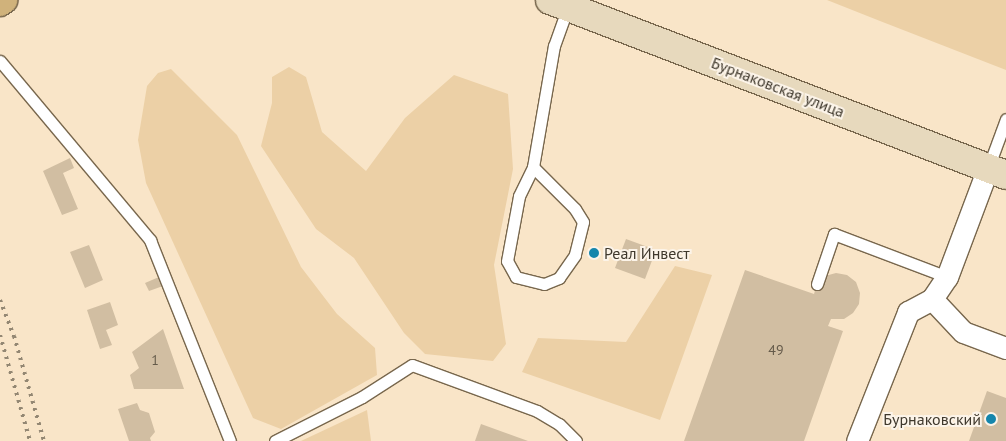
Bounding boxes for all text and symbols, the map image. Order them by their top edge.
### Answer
street label: Бурнаковская улица [709,53,847,121]
place label: Реал Инвест [604,243,690,263]
marker: Реал Инвест [588,247,600,259]
house number: 49 [768,342,784,358]
house number: 1 [151,352,159,368]
place label: Бурнаковский [883,409,981,429]
marker: Бурнаковский [985,413,997,425]

